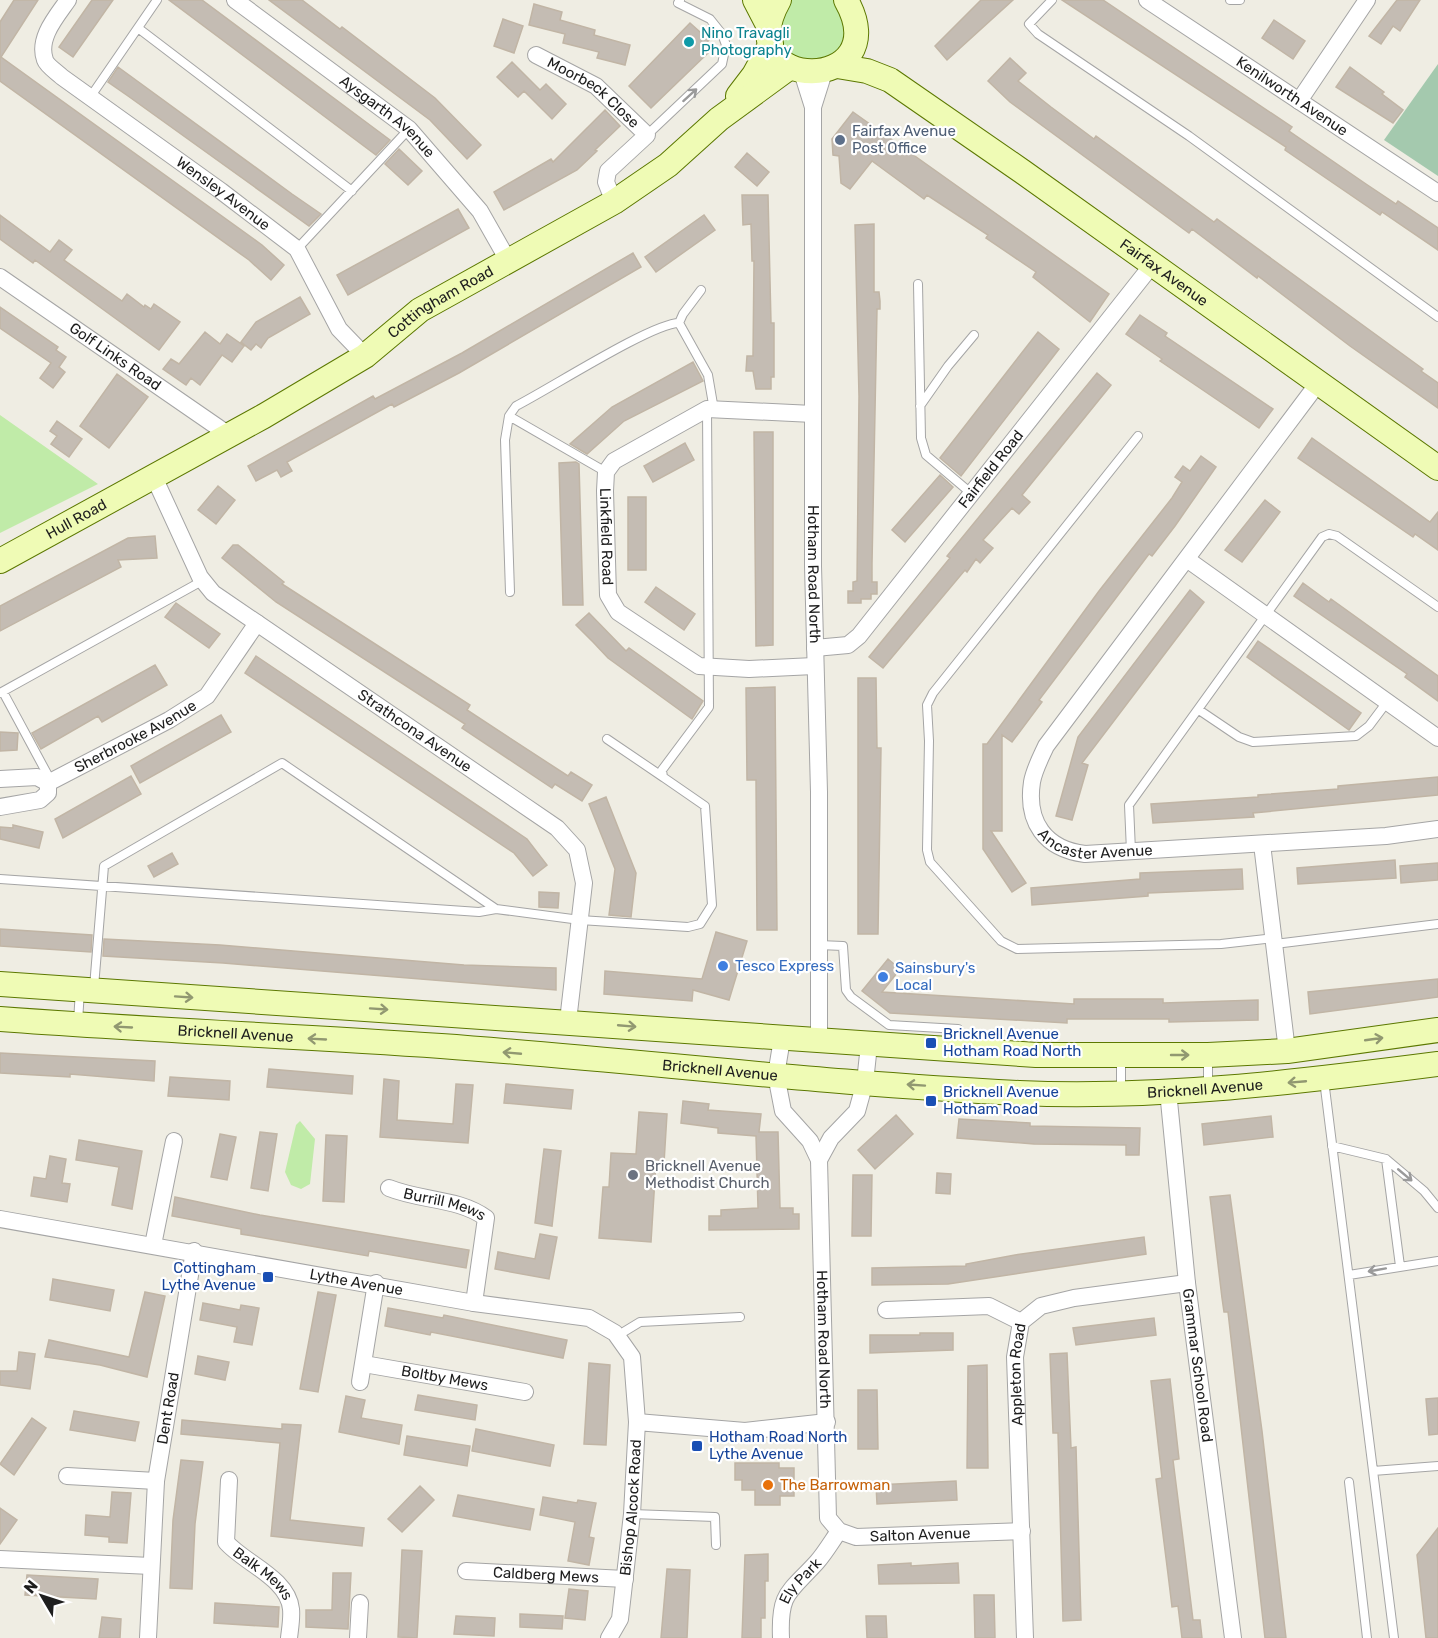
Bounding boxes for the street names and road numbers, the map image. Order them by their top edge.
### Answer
street label: Moorbeck Close [544,53,643,132]
street label: Kenilworth Avenue [1233,53,1351,140]
street label: Aysgarth Avenue [336,72,439,161]
street label: Wensley Avenue [173,153,274,234]
street label: Fairfax Avenue [1116,235,1211,310]
street label: Cottingham Road [384,262,497,342]
street label: Golf Links Road [66,319,165,394]
street label: Fairfield Road [954,426,1027,512]
street label: Linkfield Road [596,488,617,586]
street label: Hull Road [43,495,110,543]
street label: Hotham Road North [804,505,824,644]
street label: Strathcona Avenue [354,686,475,776]
street label: Sherbrooke Avenue [71,696,200,777]
street label: Ancaster Avenue [1034,825,1153,863]
street label: Bricknell Avenue [177,1021,294,1046]
street label: Bricknell Avenue [661,1056,779,1085]
street label: Bricknell Avenue [1147,1076,1264,1102]
street label: Burrill Mews [402,1184,490,1225]
street label: Lythe Avenue [308,1265,405,1299]
street label: Hotham Road North [813,1270,834,1409]
street label: Grammar School Road [1179,1287,1217,1443]
street label: Appleton Road [1006,1322,1030,1426]
street label: Boltby Mews [400,1362,490,1395]
street label: Dent Road [153,1371,183,1446]
street label: Bishop Alcock Road [616,1439,645,1577]
street label: Salton Avenue [870,1524,971,1545]
street label: Balk Mews [229,1543,297,1603]
street label: Ely Park [775,1554,825,1607]
street label: Caldberg Mews [492,1563,600,1587]

